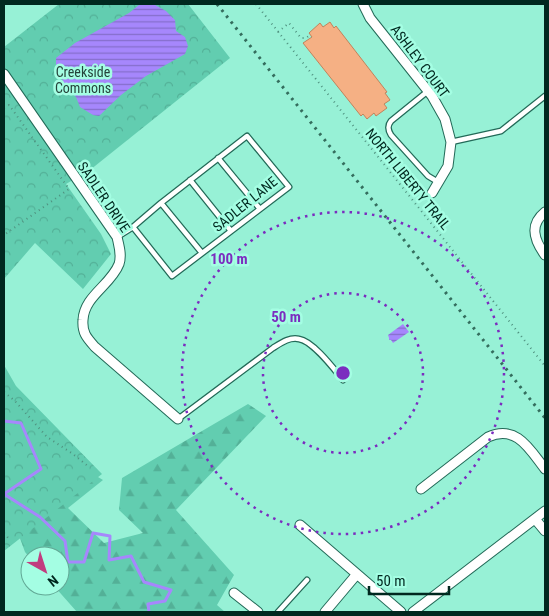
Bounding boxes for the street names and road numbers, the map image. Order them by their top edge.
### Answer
street label: ASHLEY COURT [388,22,452,100]
street label: NORTH LIBERTY TRAIL [362,125,454,233]
street label: SADLER DRIVE [75,159,133,235]
street label: SADLER LANE [210,173,280,235]

